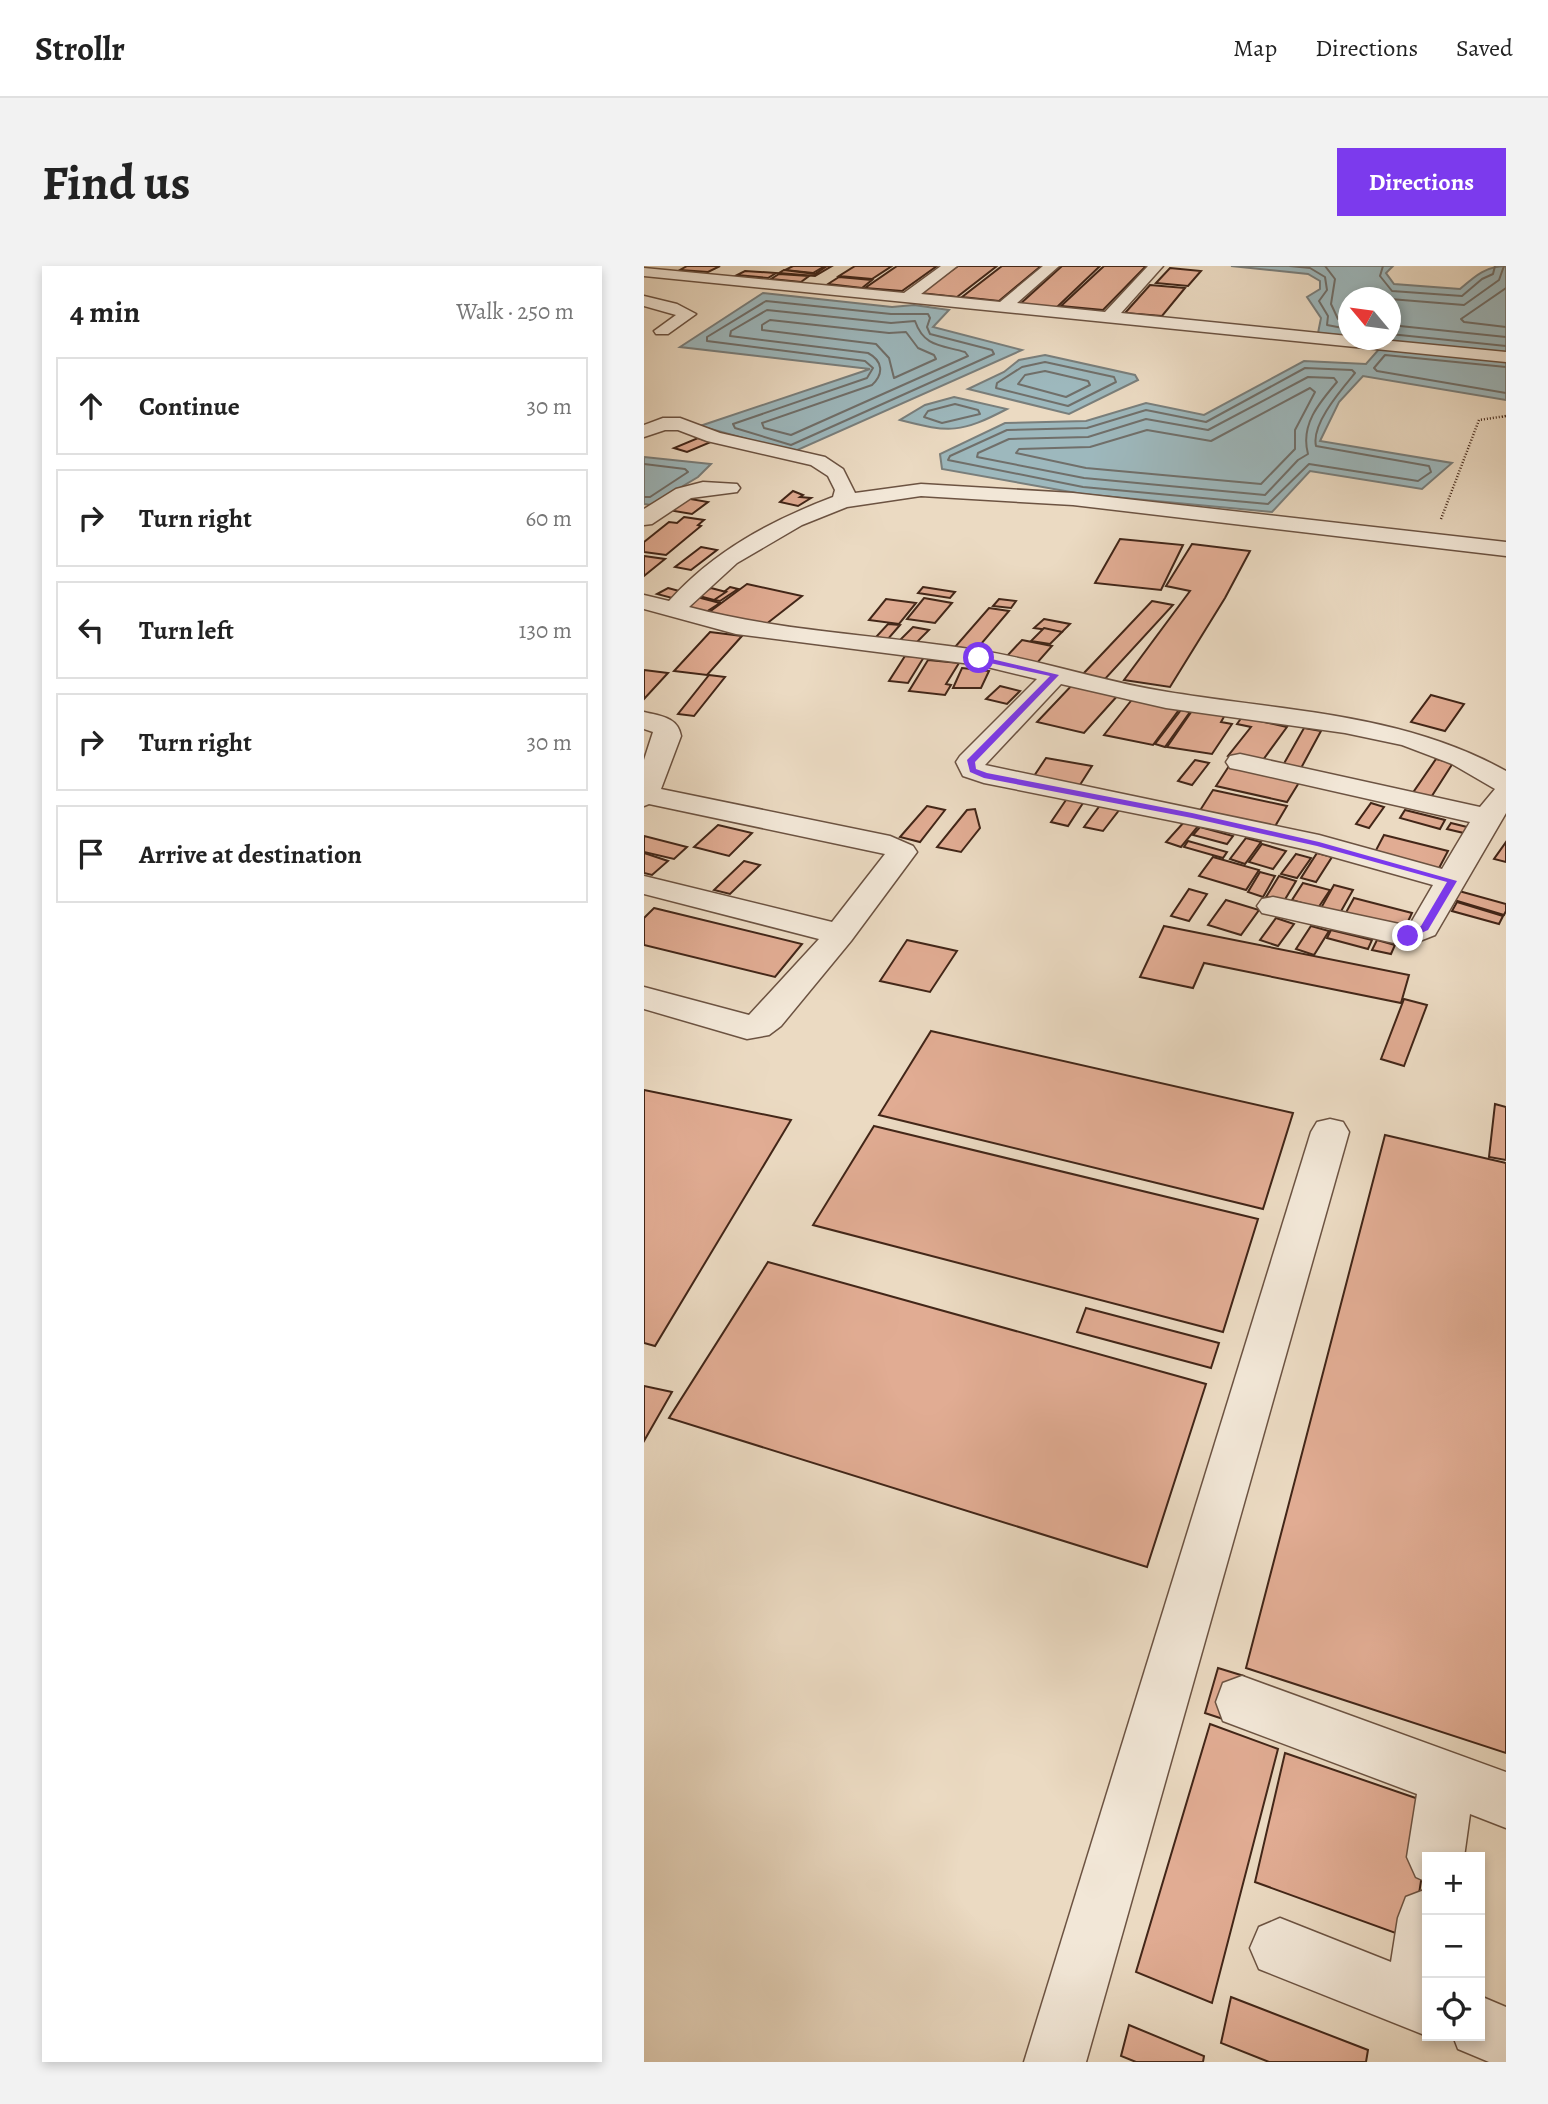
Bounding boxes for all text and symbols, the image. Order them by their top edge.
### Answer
text: Strollr [35,26,125,71]
text: Map [1233,32,1277,64]
text: Directions [1315,32,1418,64]
text: Saved [1456,32,1513,64]
button: Directions [1337,148,1506,216]
text: Find us [42,149,190,216]
north arrow [1338,287,1401,350]
text: 4 min [70,292,140,332]
text: Walk · 250 m [456,296,574,327]
icon: ahead [72,387,110,425]
text: Continue [139,389,240,424]
text: 30 m [526,391,572,422]
icon: right [72,499,110,537]
text: Turn right [139,501,252,536]
text: 60 m [525,503,572,534]
icon: left [72,611,110,649]
text: Turn left [139,613,234,648]
text: 130 m [519,615,572,646]
route start [963,642,994,673]
icon: right [72,723,110,761]
text: Turn right [139,725,252,760]
text: 30 m [526,727,572,758]
icon: arrive [72,835,110,873]
text: Arrive at destination [139,837,362,872]
route end [1392,920,1423,951]
map controls [1422,1852,1485,2041]
button: + [1422,1852,1485,1915]
button: − [1422,1915,1485,1978]
button: locate [1422,1978,1485,2041]

